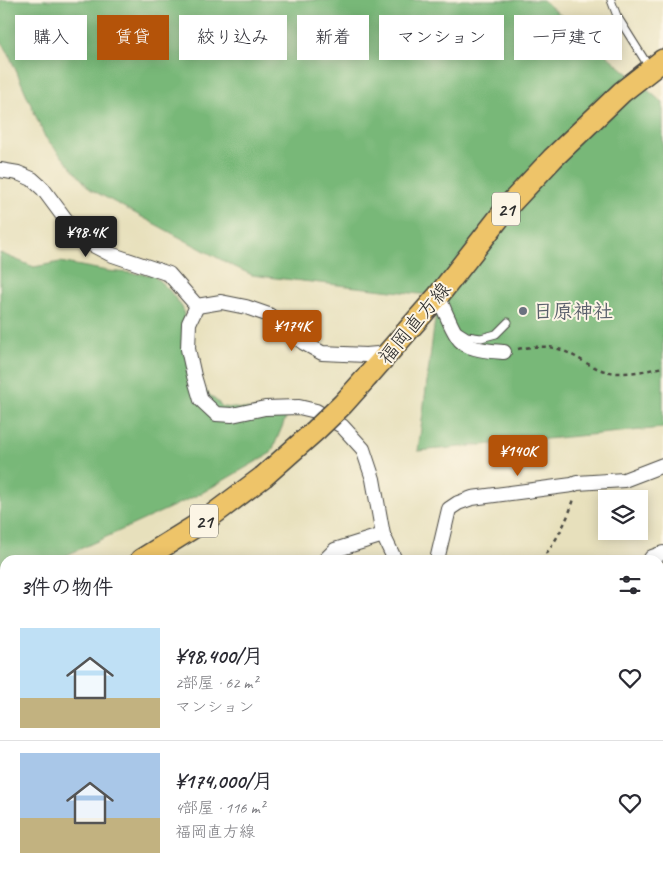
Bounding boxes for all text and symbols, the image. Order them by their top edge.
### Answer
chip: 購入 [15,15,87,60]
chip: 賃貸 [97,15,169,60]
chip: 絞り込み [179,15,287,60]
chip: 新着 [297,15,369,60]
chip: マンション [379,15,504,60]
chip: 一戸建て [514,15,622,60]
road number: 21 [492,192,520,225]
pin: ¥98.4K [45,216,127,258]
text: ¥98.4K [66,222,106,242]
street label: 福岡直方線 [373,277,456,370]
place label: 日原神社 [533,299,613,324]
marker: 日原神社 [517,305,529,317]
pin: ¥174K [257,310,327,352]
text: ¥174K [274,316,310,336]
pin: ¥140K [483,434,553,477]
text: ¥140K [500,441,536,461]
map controls [598,490,648,540]
button: layers [598,490,648,540]
road number: 21 [190,504,218,538]
icon: filters [616,571,644,599]
text: 3件の物件 [20,574,113,600]
text: ¥98,400/月 [175,643,264,669]
icon: home [60,648,120,708]
icon: heart [616,664,644,692]
text: 2部屋 · 62 m² [175,673,257,693]
text: マンション [175,697,254,717]
text: ¥174,000/月 [175,768,273,794]
icon: home [60,773,120,833]
icon: heart [616,789,644,817]
text: 4部屋 · 116 m² [175,798,265,818]
text: 福岡直方線 [175,822,255,842]

